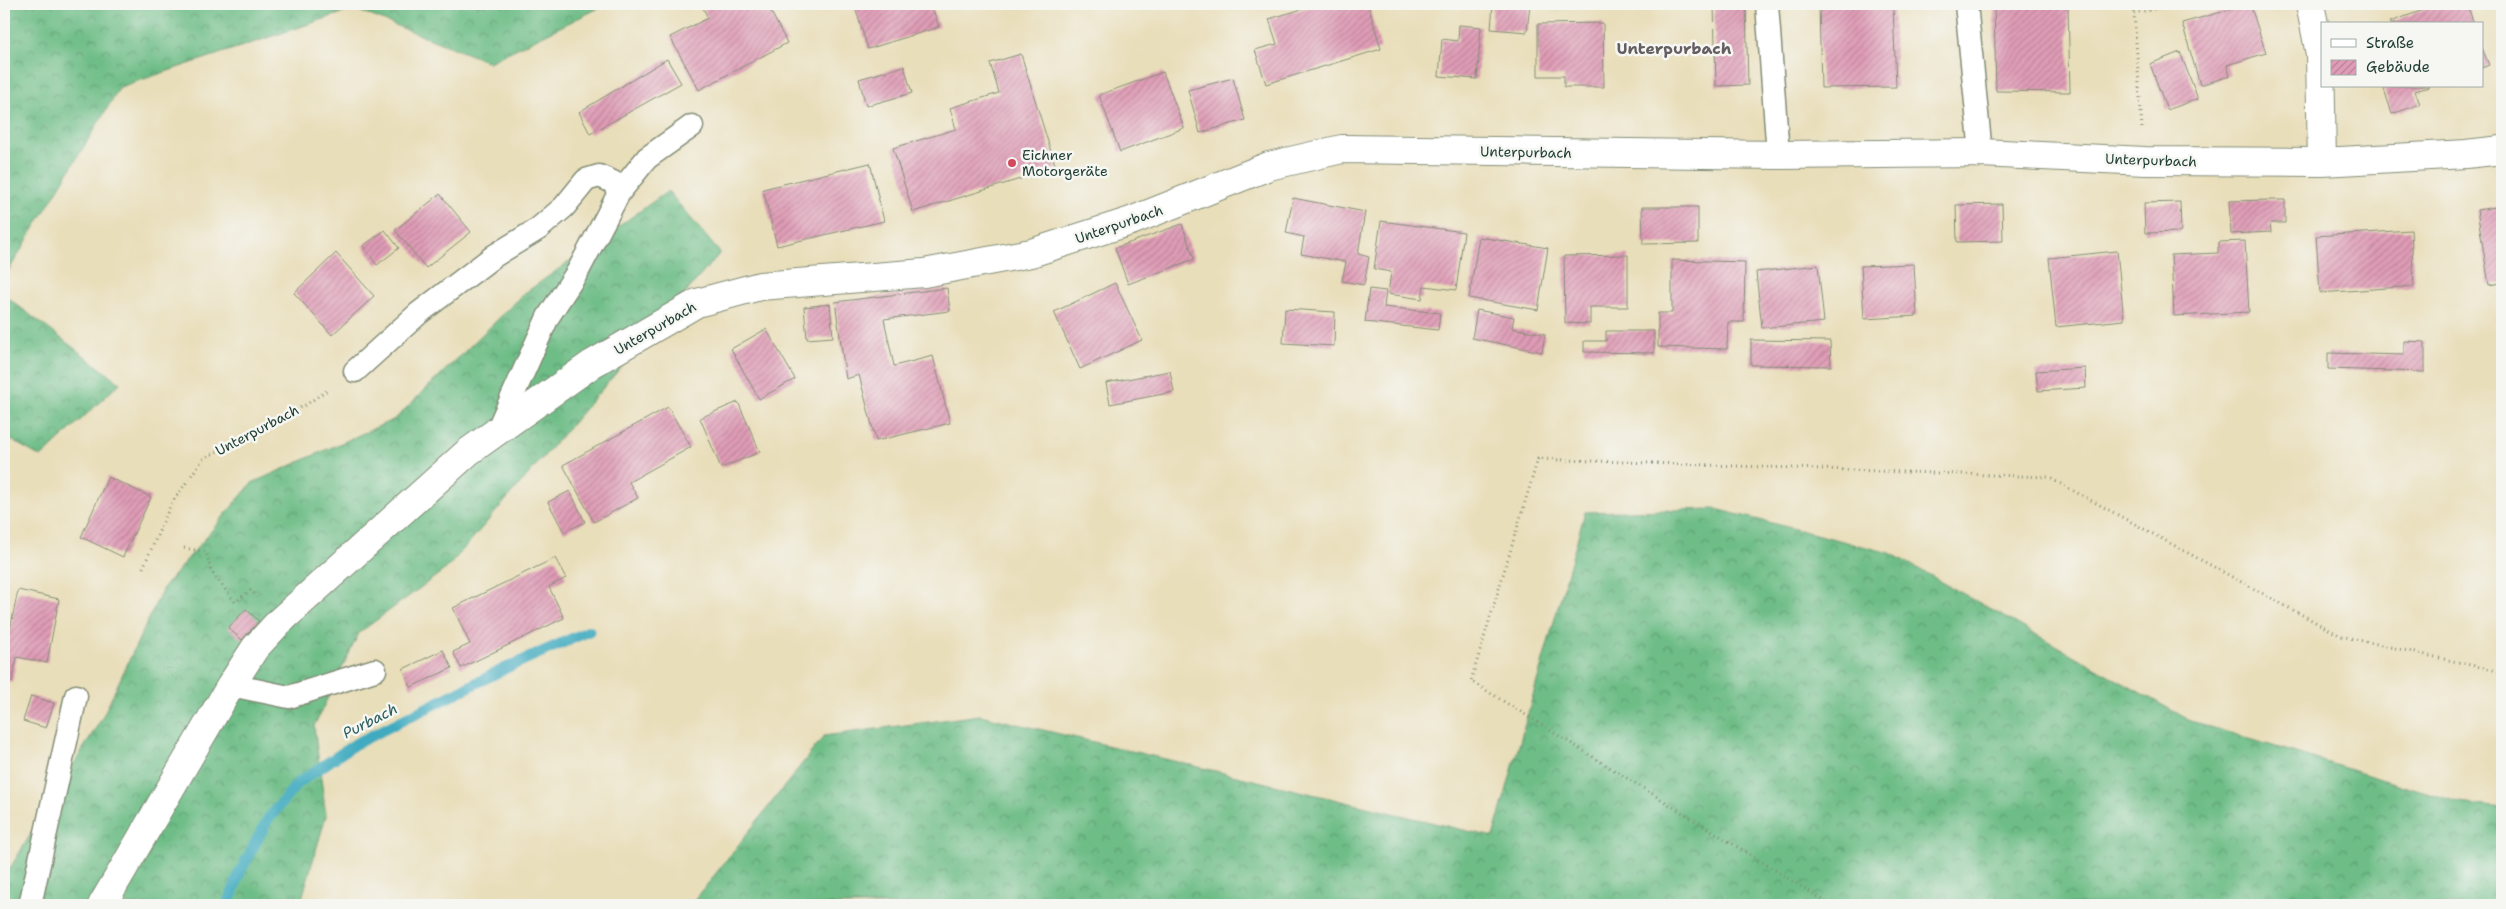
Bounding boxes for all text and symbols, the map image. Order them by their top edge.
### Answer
legend [2321,22,2484,88]
text: Straße [2366,33,2414,53]
district label: Unterpurbach [1617,38,1732,59]
text: Gebäude [2366,57,2430,77]
street label: Unterpurbach [1480,142,1572,162]
place label: Eichner Motorgeräte [1022,146,1108,180]
street label: Unterpurbach [2105,149,2197,171]
marker: Eichner Motorgeräte [1006,157,1018,169]
street label: Unterpurbach [1073,201,1165,247]
street label: Unterpurbach [611,297,699,359]
street label: Unterpurbach [212,400,302,460]
water label: Purbach [339,699,401,743]

